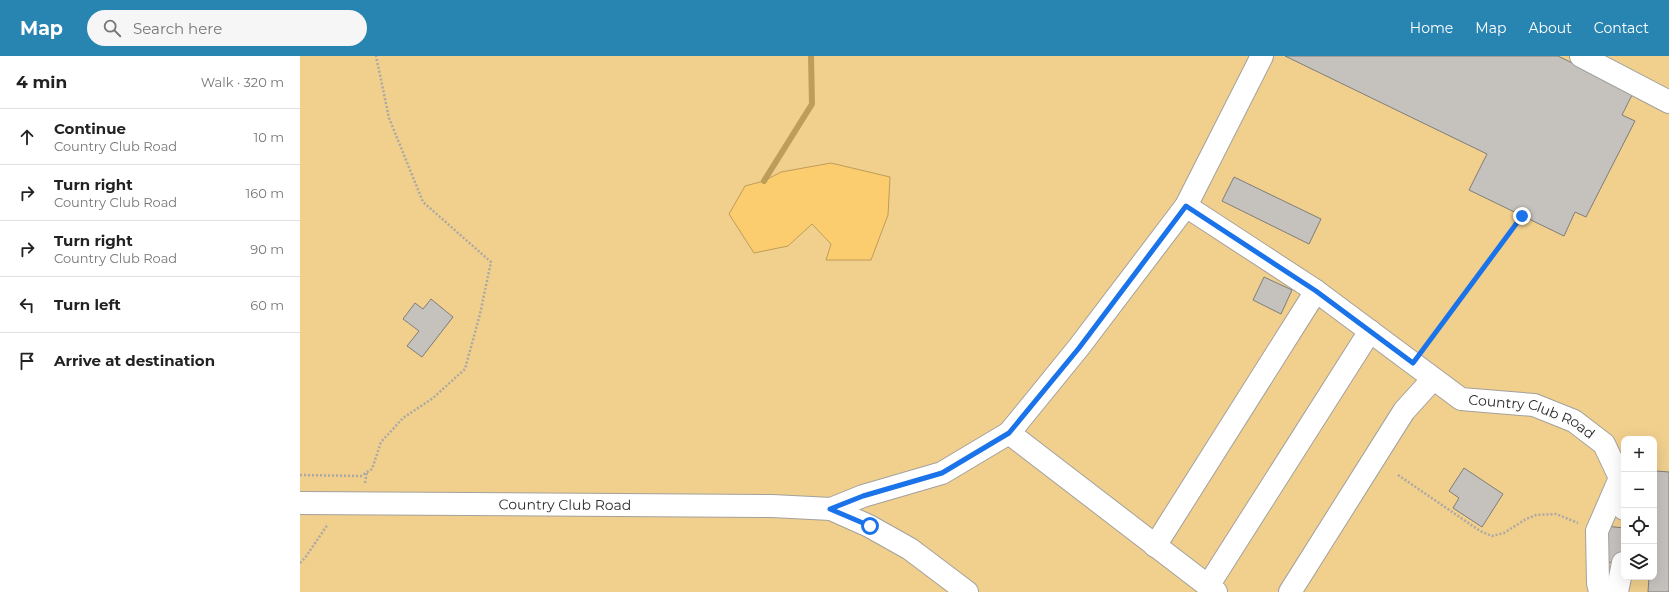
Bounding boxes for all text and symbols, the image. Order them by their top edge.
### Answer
search box [87,10,367,46]
text: Map [20,17,63,40]
icon: search [101,17,123,39]
text: Search here [133,19,222,38]
text: Home [1410,19,1453,37]
text: Map [1475,19,1506,37]
text: About [1528,19,1572,37]
text: Contact [1594,19,1649,37]
text: 4 min [16,72,67,92]
text: Walk · 320 m [201,74,284,90]
text: Continue [54,119,126,138]
icon: ahead [16,126,38,148]
text: 10 m [254,129,284,145]
text: Country Club Road [54,138,177,154]
text: Turn right [54,175,133,194]
icon: right [16,182,38,204]
text: 160 m [246,185,284,201]
text: Country Club Road [54,194,177,210]
route end [1513,207,1531,225]
text: Turn right [54,231,133,250]
icon: right [16,238,38,260]
text: 90 m [250,241,284,257]
text: Country Club Road [54,250,177,266]
icon: left [16,294,38,316]
text: Turn left [54,295,121,314]
text: 60 m [250,297,284,313]
icon: arrive [16,350,38,372]
text: Arrive at destination [54,351,215,370]
street label: Country Club Road [1468,391,1598,443]
map controls [1621,436,1657,580]
button: + [1621,436,1657,472]
button: − [1621,472,1657,508]
street label: Country Club Road [499,495,631,514]
button: locate [1621,508,1657,544]
route start [861,517,879,535]
button: layers [1621,544,1657,580]

